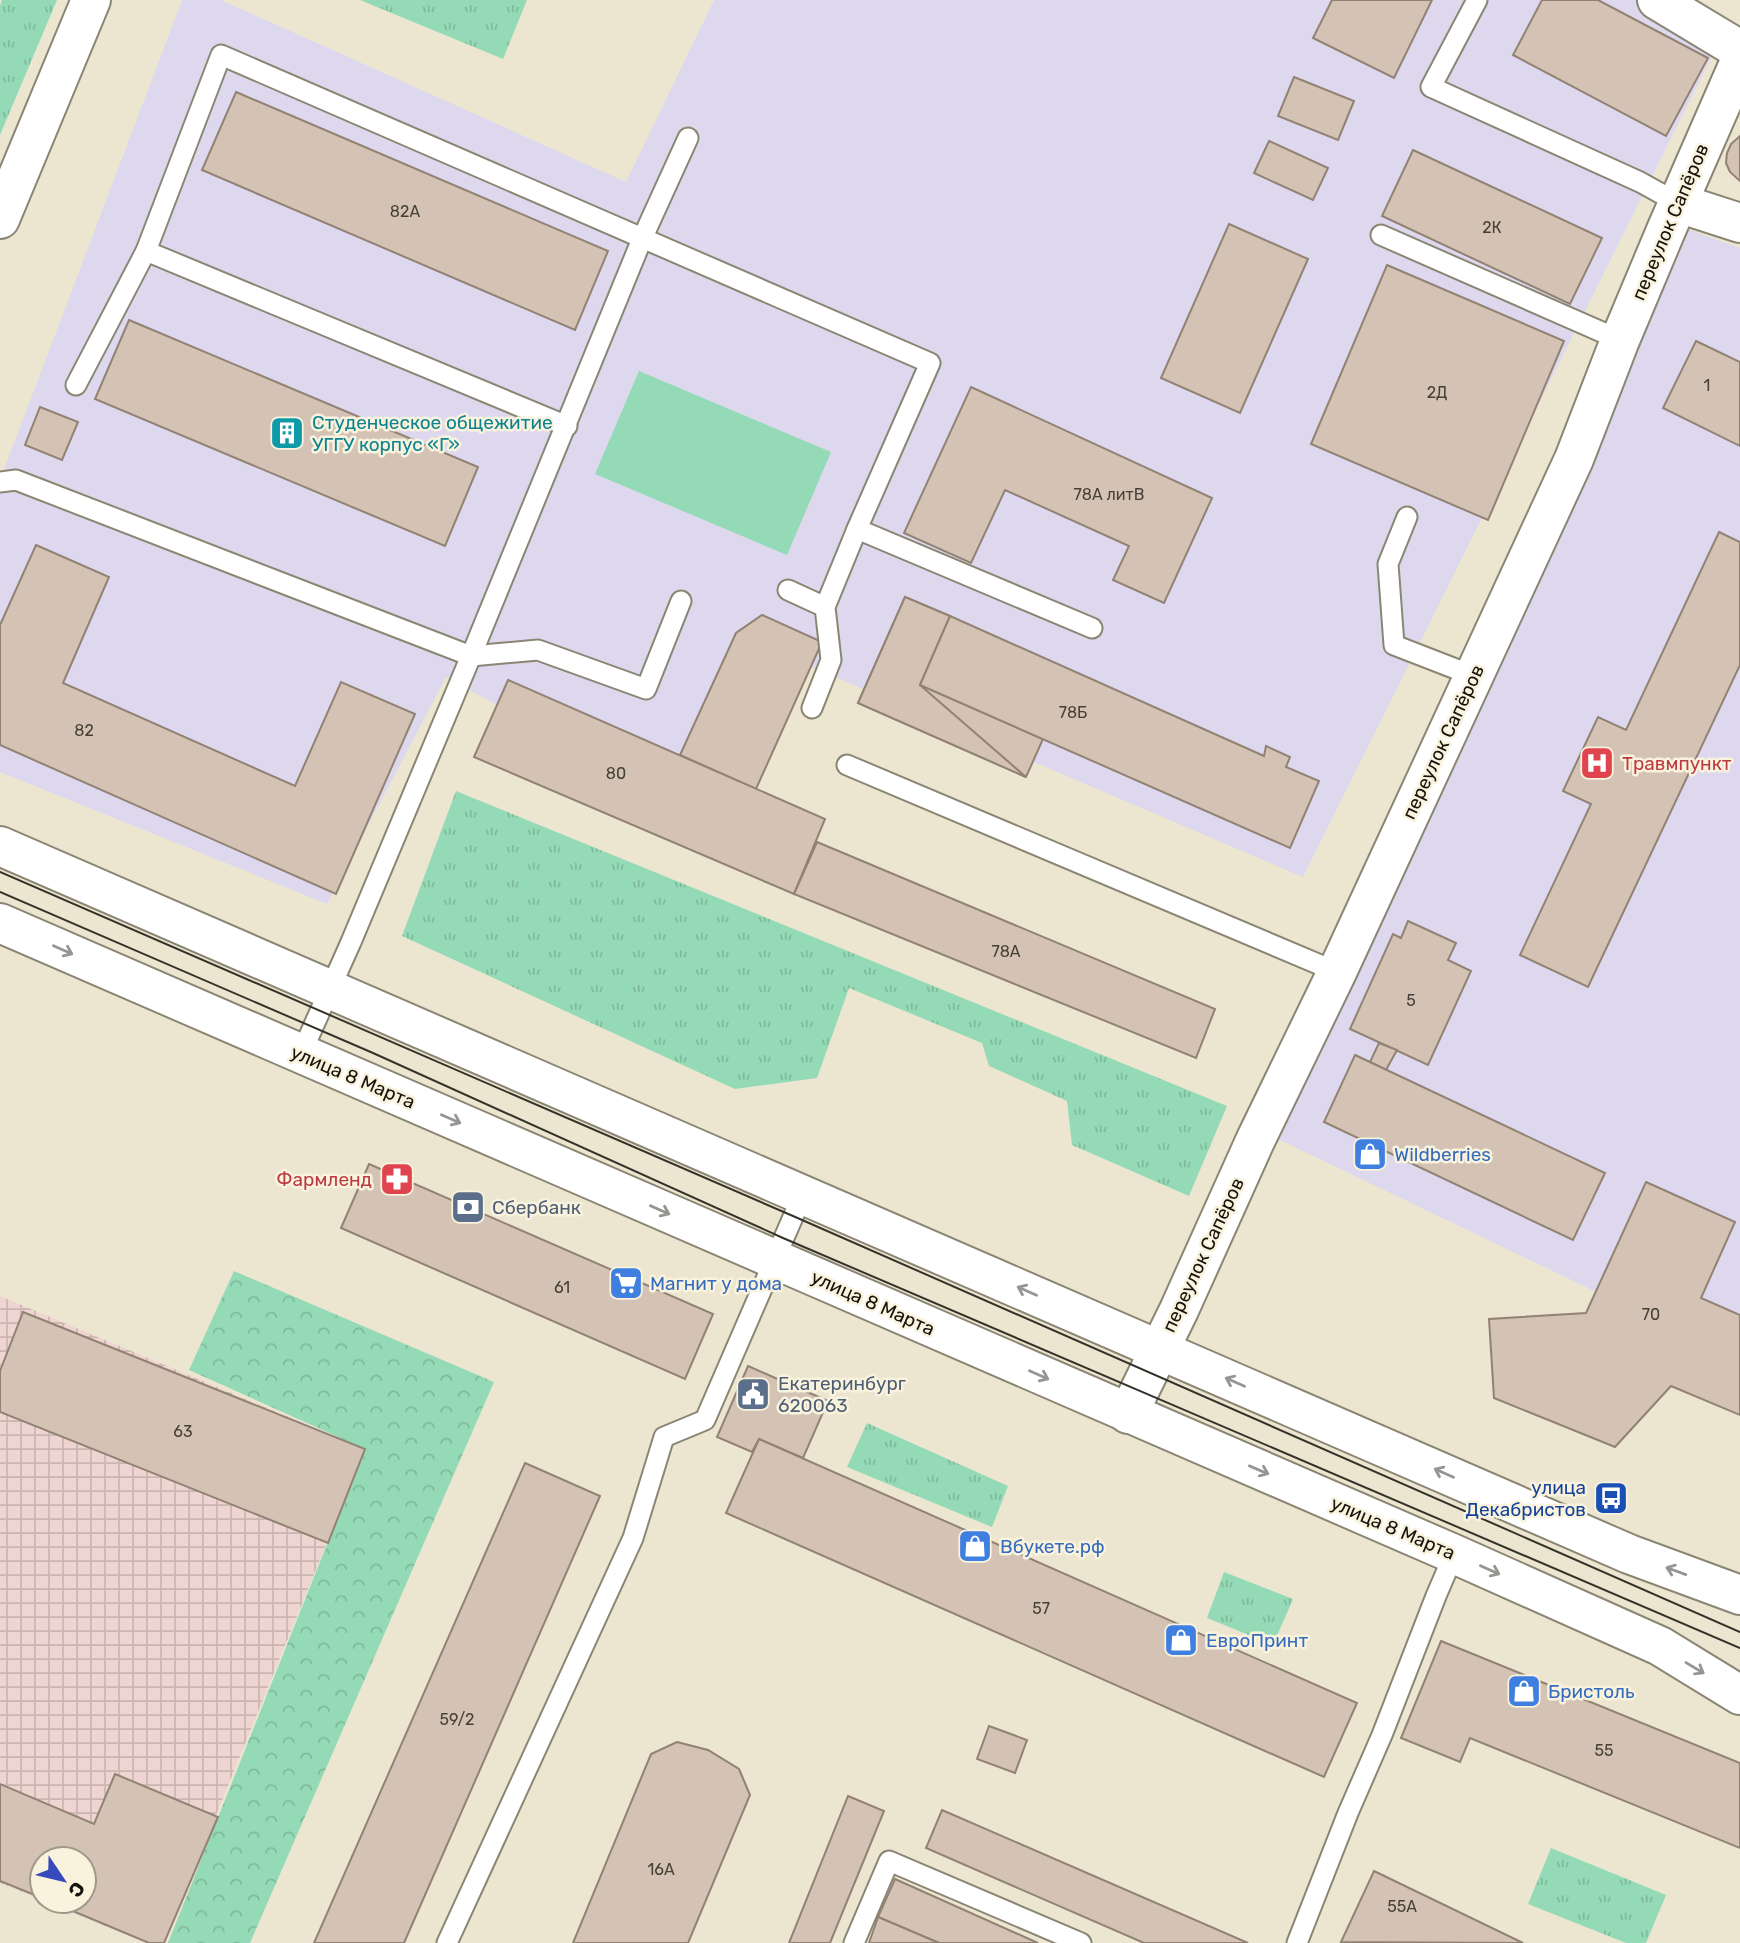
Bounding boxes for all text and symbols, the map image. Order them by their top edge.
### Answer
street label: переулок Сапёров [1627,140,1713,304]
house number: 82А [390,202,420,221]
house number: 2К [1482,218,1502,237]
house number: 1 [1704,376,1710,395]
house number: 2Д [1427,383,1447,402]
place label: Студенческое общежитие УГГУ корпус «Г» [312,411,553,456]
building icon: Студенческое общежитие УГГУ корпус «Г» [268,414,306,452]
house number: 78А литВ [1074,485,1144,504]
street label: переулок Сапёров [1397,661,1489,823]
house number: 78Б [1059,703,1087,722]
house number: 82 [74,721,94,740]
hospital icon: Травмпункт [1578,744,1616,782]
place label: Травмпункт [1622,752,1732,775]
house number: 80 [606,764,626,783]
house number: 78А [991,942,1021,961]
one-way arrow [51,944,73,957]
house number: 5 [1406,991,1416,1010]
street label: улица 8 Марта [287,1040,419,1114]
one-way arrow [440,1113,461,1126]
shop icon: Wildberries [1351,1135,1389,1173]
place label: Wildberries [1394,1143,1491,1166]
pharmacy icon: Фармленд [378,1160,416,1198]
place label: Фармленд [276,1168,372,1191]
street label: переулок Сапёров [1157,1174,1249,1336]
bank icon: Сбербанк [449,1188,487,1226]
place label: Сбербанк [492,1196,581,1219]
one-way arrow [648,1204,670,1217]
supermarket icon: Магнит у дома [607,1264,645,1302]
street label: улица 8 Марта [808,1265,938,1341]
place label: Магнит у дома [650,1272,782,1295]
house number: 61 [554,1278,570,1297]
one-way arrow [1016,1284,1038,1297]
house number: 70 [1642,1305,1660,1324]
one-way arrow [1028,1369,1049,1382]
place label: Екатеринбург 620063 [778,1372,906,1417]
public building icon: Екатеринбург 620063 [734,1375,772,1413]
one-way arrow [1225,1375,1246,1388]
house number: 63 [173,1422,193,1441]
one-way arrow [1247,1464,1269,1477]
one-way arrow [1434,1466,1455,1479]
place label: улица Декабристов [1466,1476,1586,1521]
bus stop icon: улица Декабристов [1592,1479,1630,1517]
street label: улица 8 Марта [1327,1491,1459,1565]
shop icon: Вбукете.рф [956,1527,994,1565]
place label: Вбукете.рф [1000,1535,1105,1558]
one-way arrow [1479,1564,1500,1577]
one-way arrow [1666,1564,1687,1576]
house number: 57 [1032,1599,1050,1618]
shop icon: ЕвроПринт [1162,1621,1200,1659]
place label: ЕвроПринт [1206,1629,1308,1652]
one-way arrow [1685,1661,1705,1675]
shop icon: Бристоль [1505,1672,1543,1710]
place label: Бристоль [1548,1680,1635,1703]
house number: 59/2 [439,1710,475,1729]
house number: 55 [1594,1741,1614,1760]
north arrow [28,1845,98,1915]
house number: 16А [647,1860,675,1879]
text: С [63,1877,90,1902]
house number: 55А [1387,1897,1417,1916]

